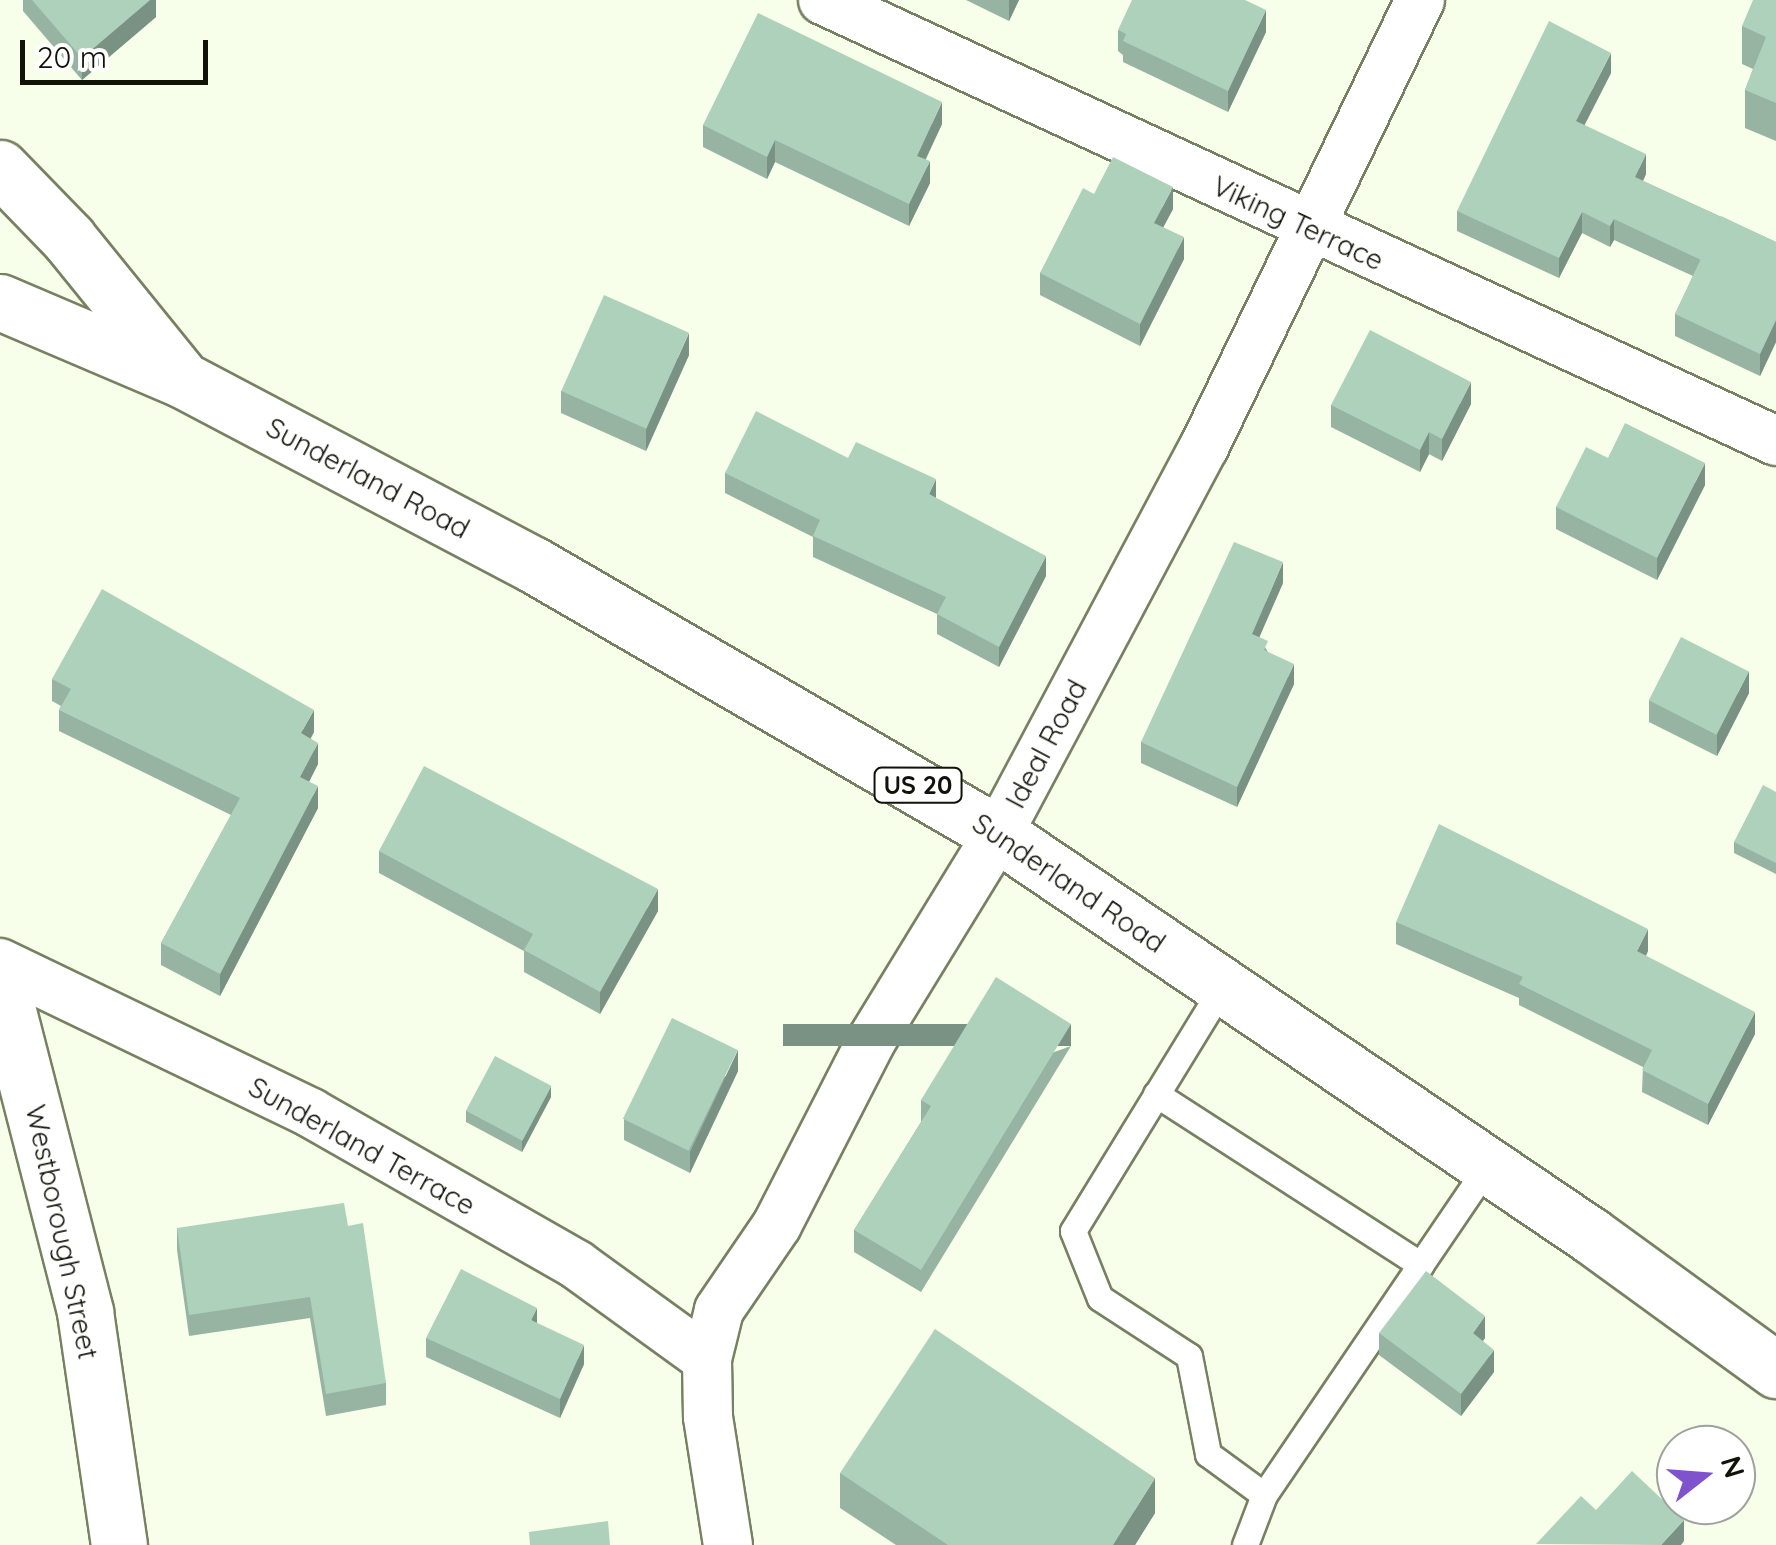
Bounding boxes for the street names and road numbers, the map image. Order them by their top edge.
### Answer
street label: Viking Terrace [1207,169,1389,277]
street label: Sunderland Road [261,410,475,546]
street label: Ideal Road [998,674,1094,814]
road number: US 20 [873,765,963,805]
street label: Sunderland Road [966,806,1172,960]
street label: Sunderland Terrace [243,1070,481,1222]
street label: Westborough Street [19,1102,105,1362]

